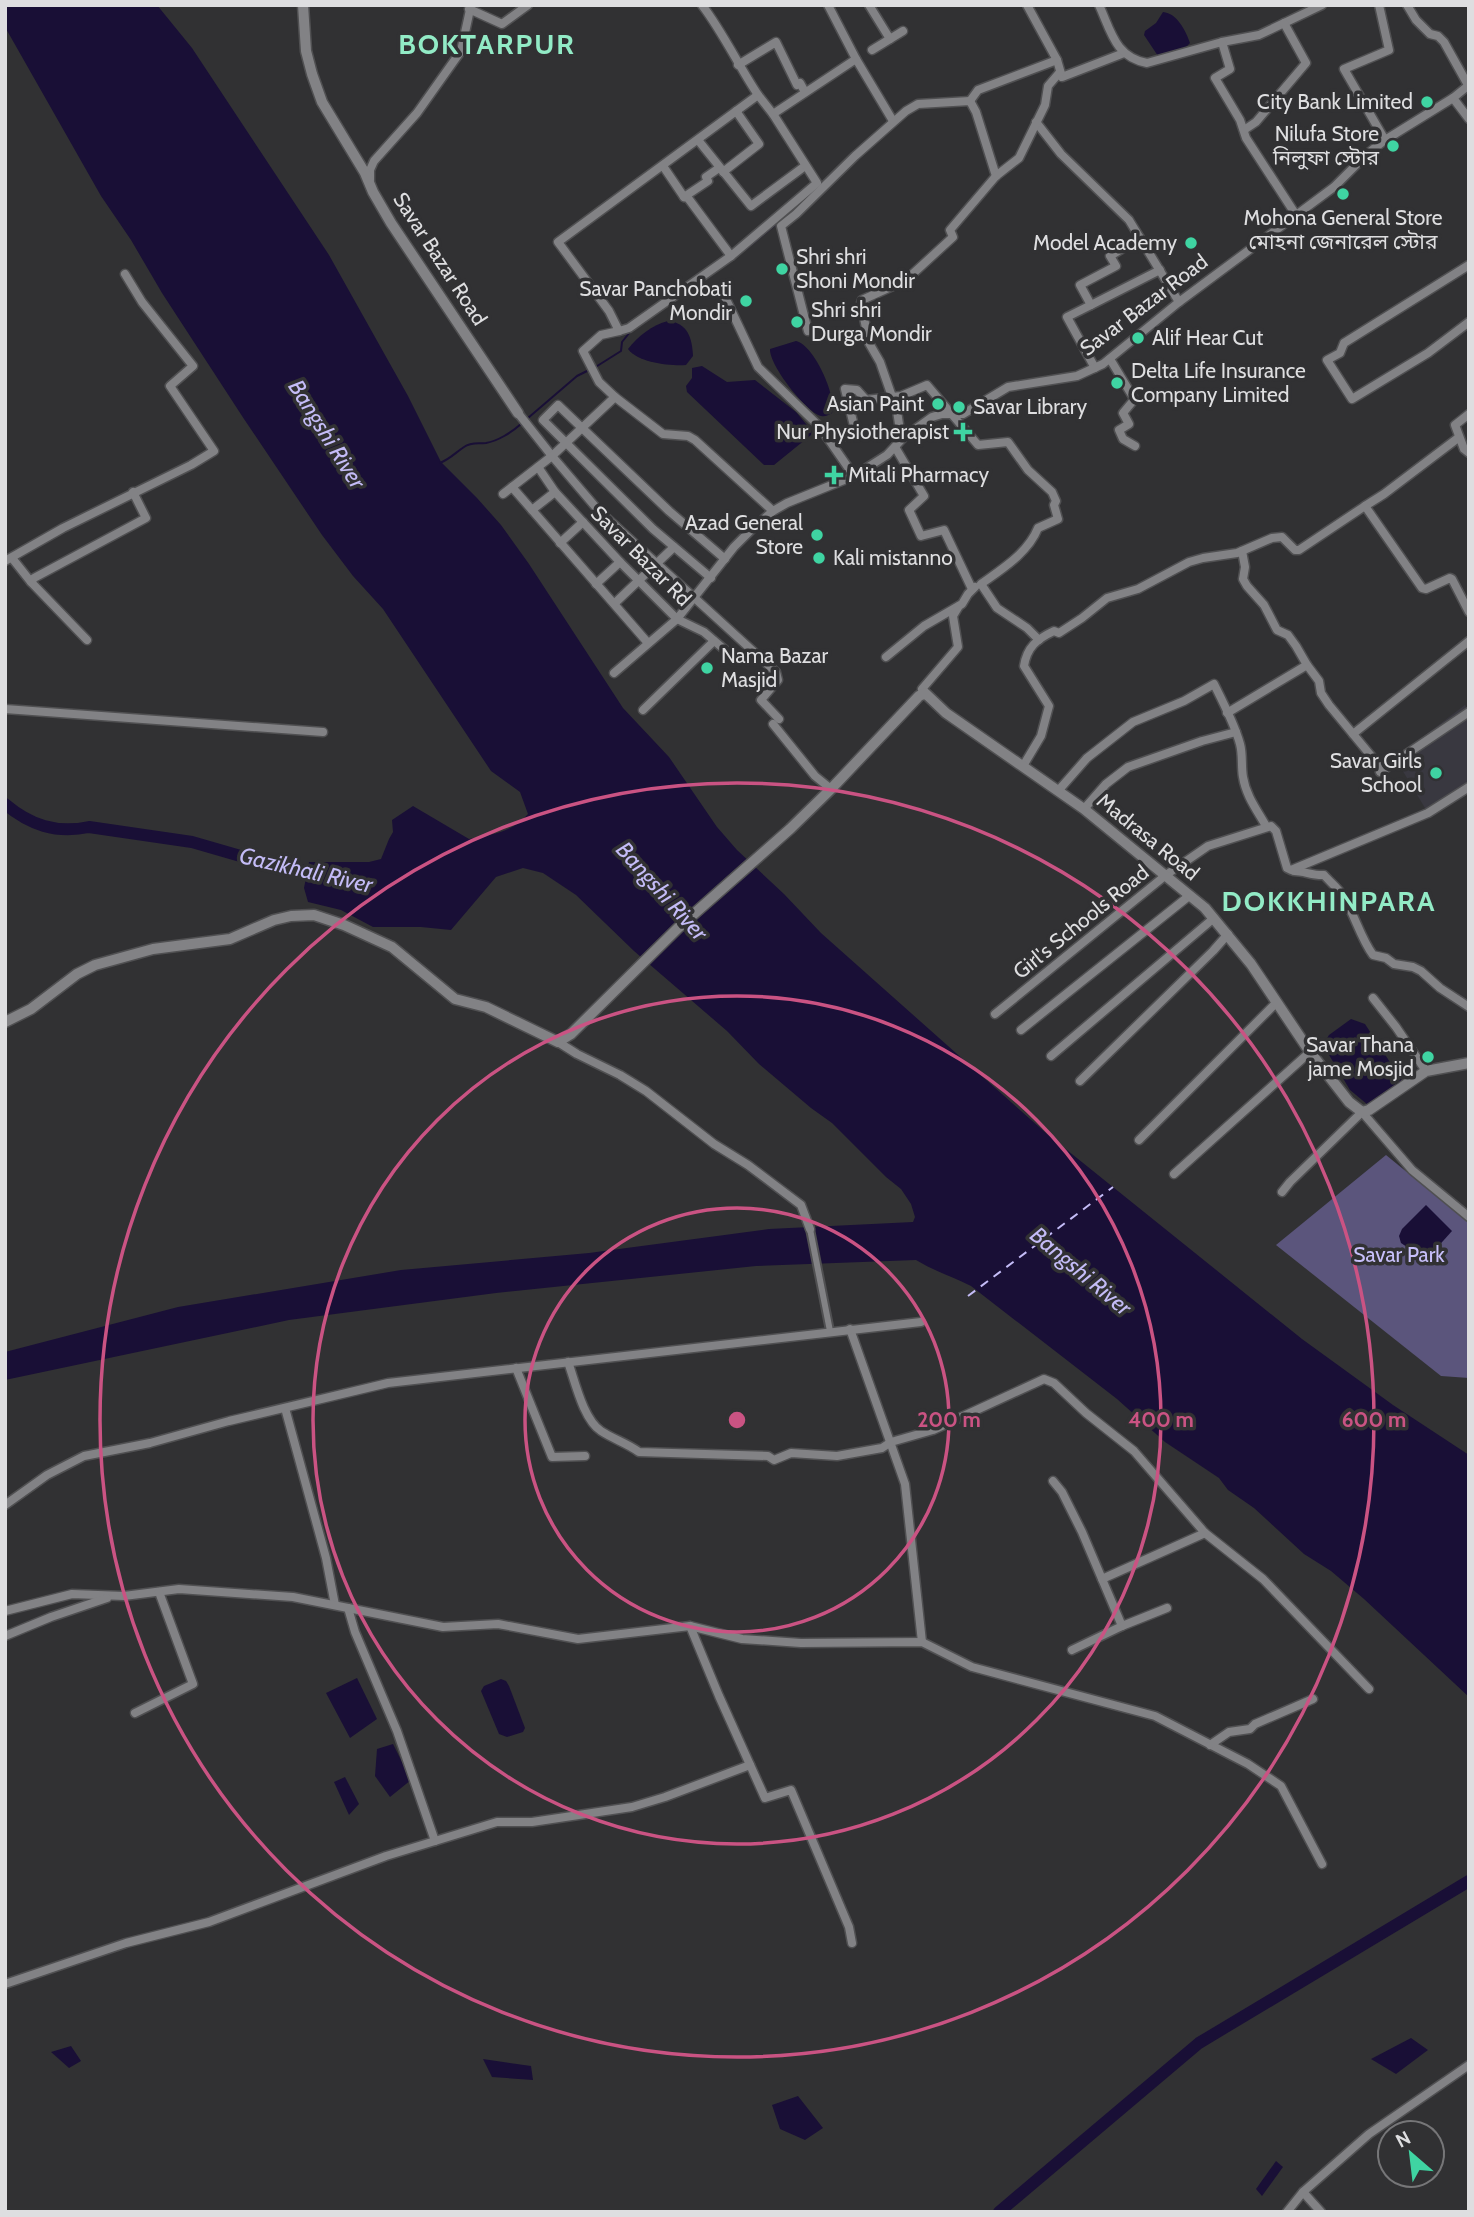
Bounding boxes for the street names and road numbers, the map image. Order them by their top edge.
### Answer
street label: Savar Bazar Road [388,188,493,330]
street label: Savar Bazar Road [1075,249,1212,361]
street label: Savar Bazar Rd [586,500,697,611]
street label: Madrasa Road [1092,788,1204,885]
street label: Girl's Schools Road [1008,859,1153,984]

